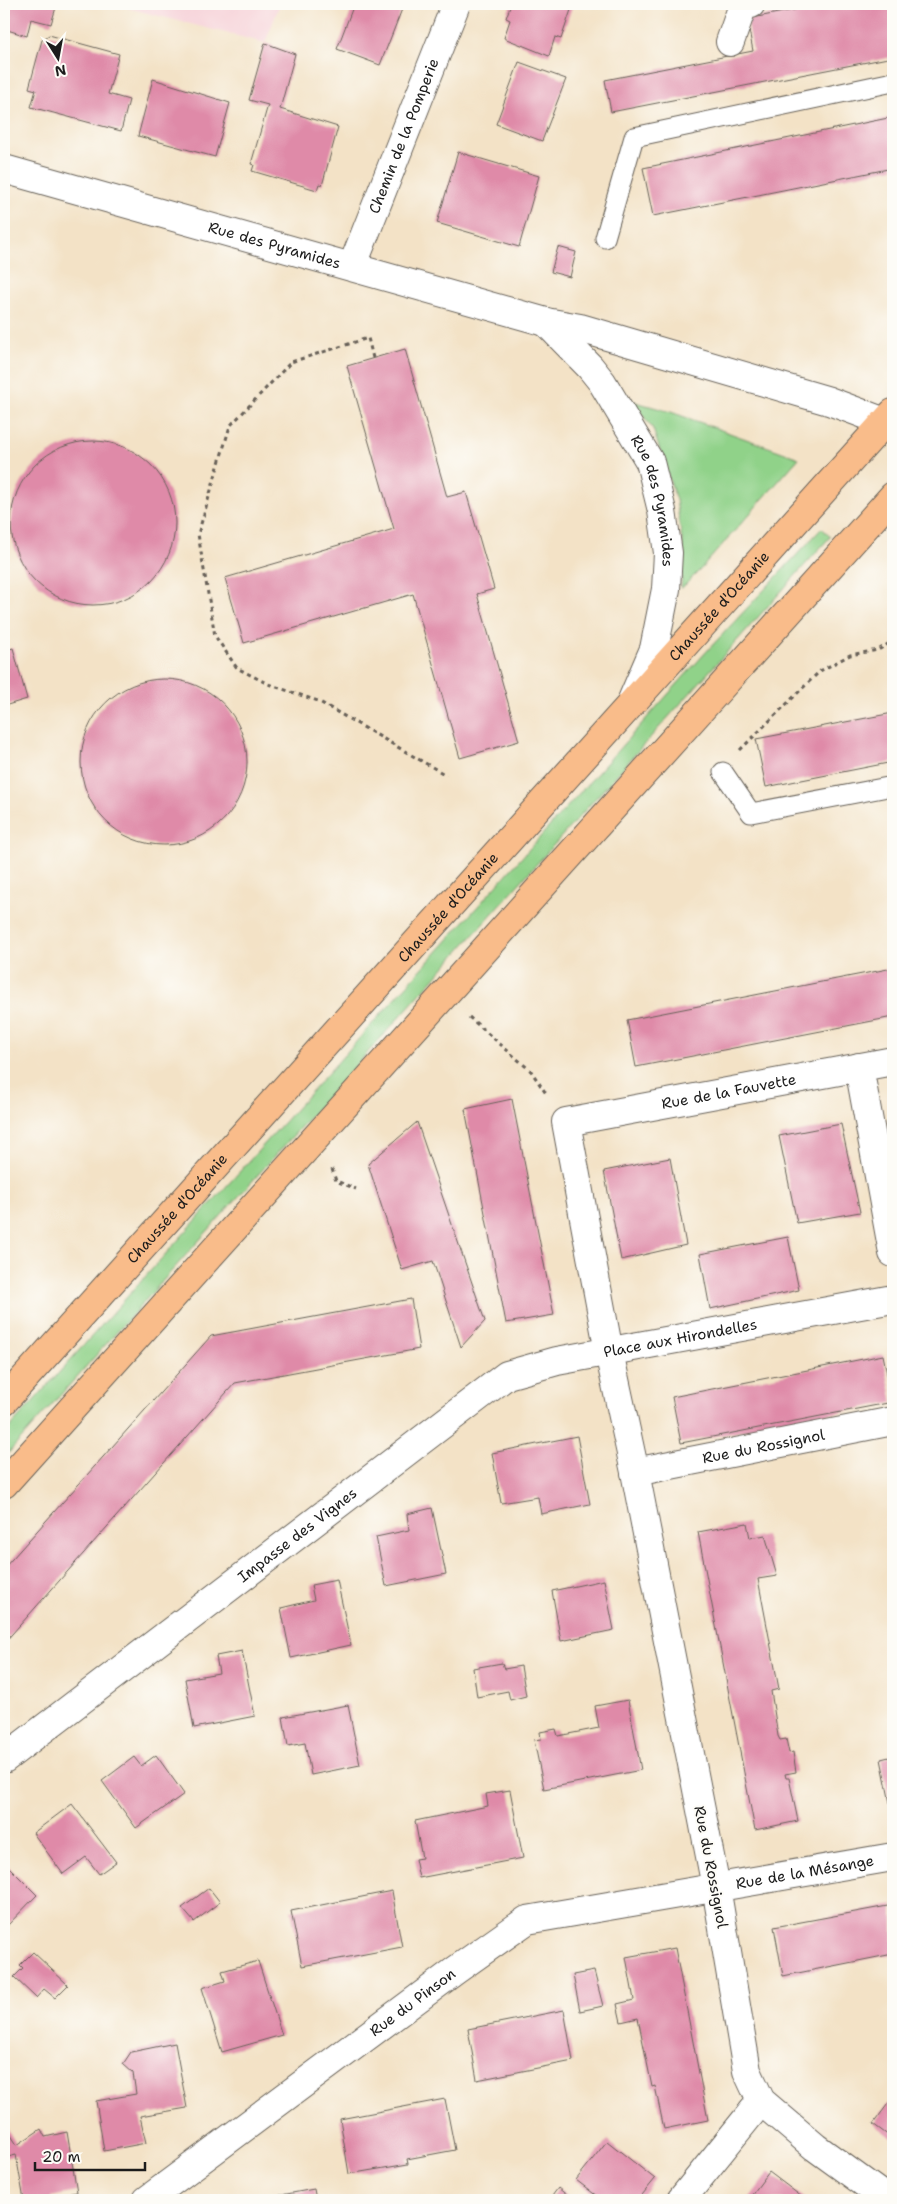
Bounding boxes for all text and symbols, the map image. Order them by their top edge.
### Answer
north arrow [32,32,82,82]
street label: Chemin de la Pomperie [364,55,444,217]
text: N [53,61,68,81]
street label: Rue des Pyramides [206,217,343,274]
street label: Rue des Pyramides [626,431,678,568]
street label: Chaussée d'Océanie [664,547,774,666]
street label: Chaussée d'Océanie [393,848,503,967]
street label: Rue de la Fauvette [660,1069,798,1114]
street label: Chaussée d'Océanie [122,1149,232,1268]
street label: Place aux Hirondelles [602,1314,759,1362]
street label: Rue du Rossignol [701,1425,827,1468]
street label: Impasse des Vignes [234,1483,361,1587]
street label: Rue du Rossignol [689,1804,733,1930]
street label: Rue de la Mésange [734,1850,876,1894]
street label: Rue du Pinson [365,1964,460,2041]
scale bar [35,2139,145,2171]
text: 20 m [42,2147,81,2167]

